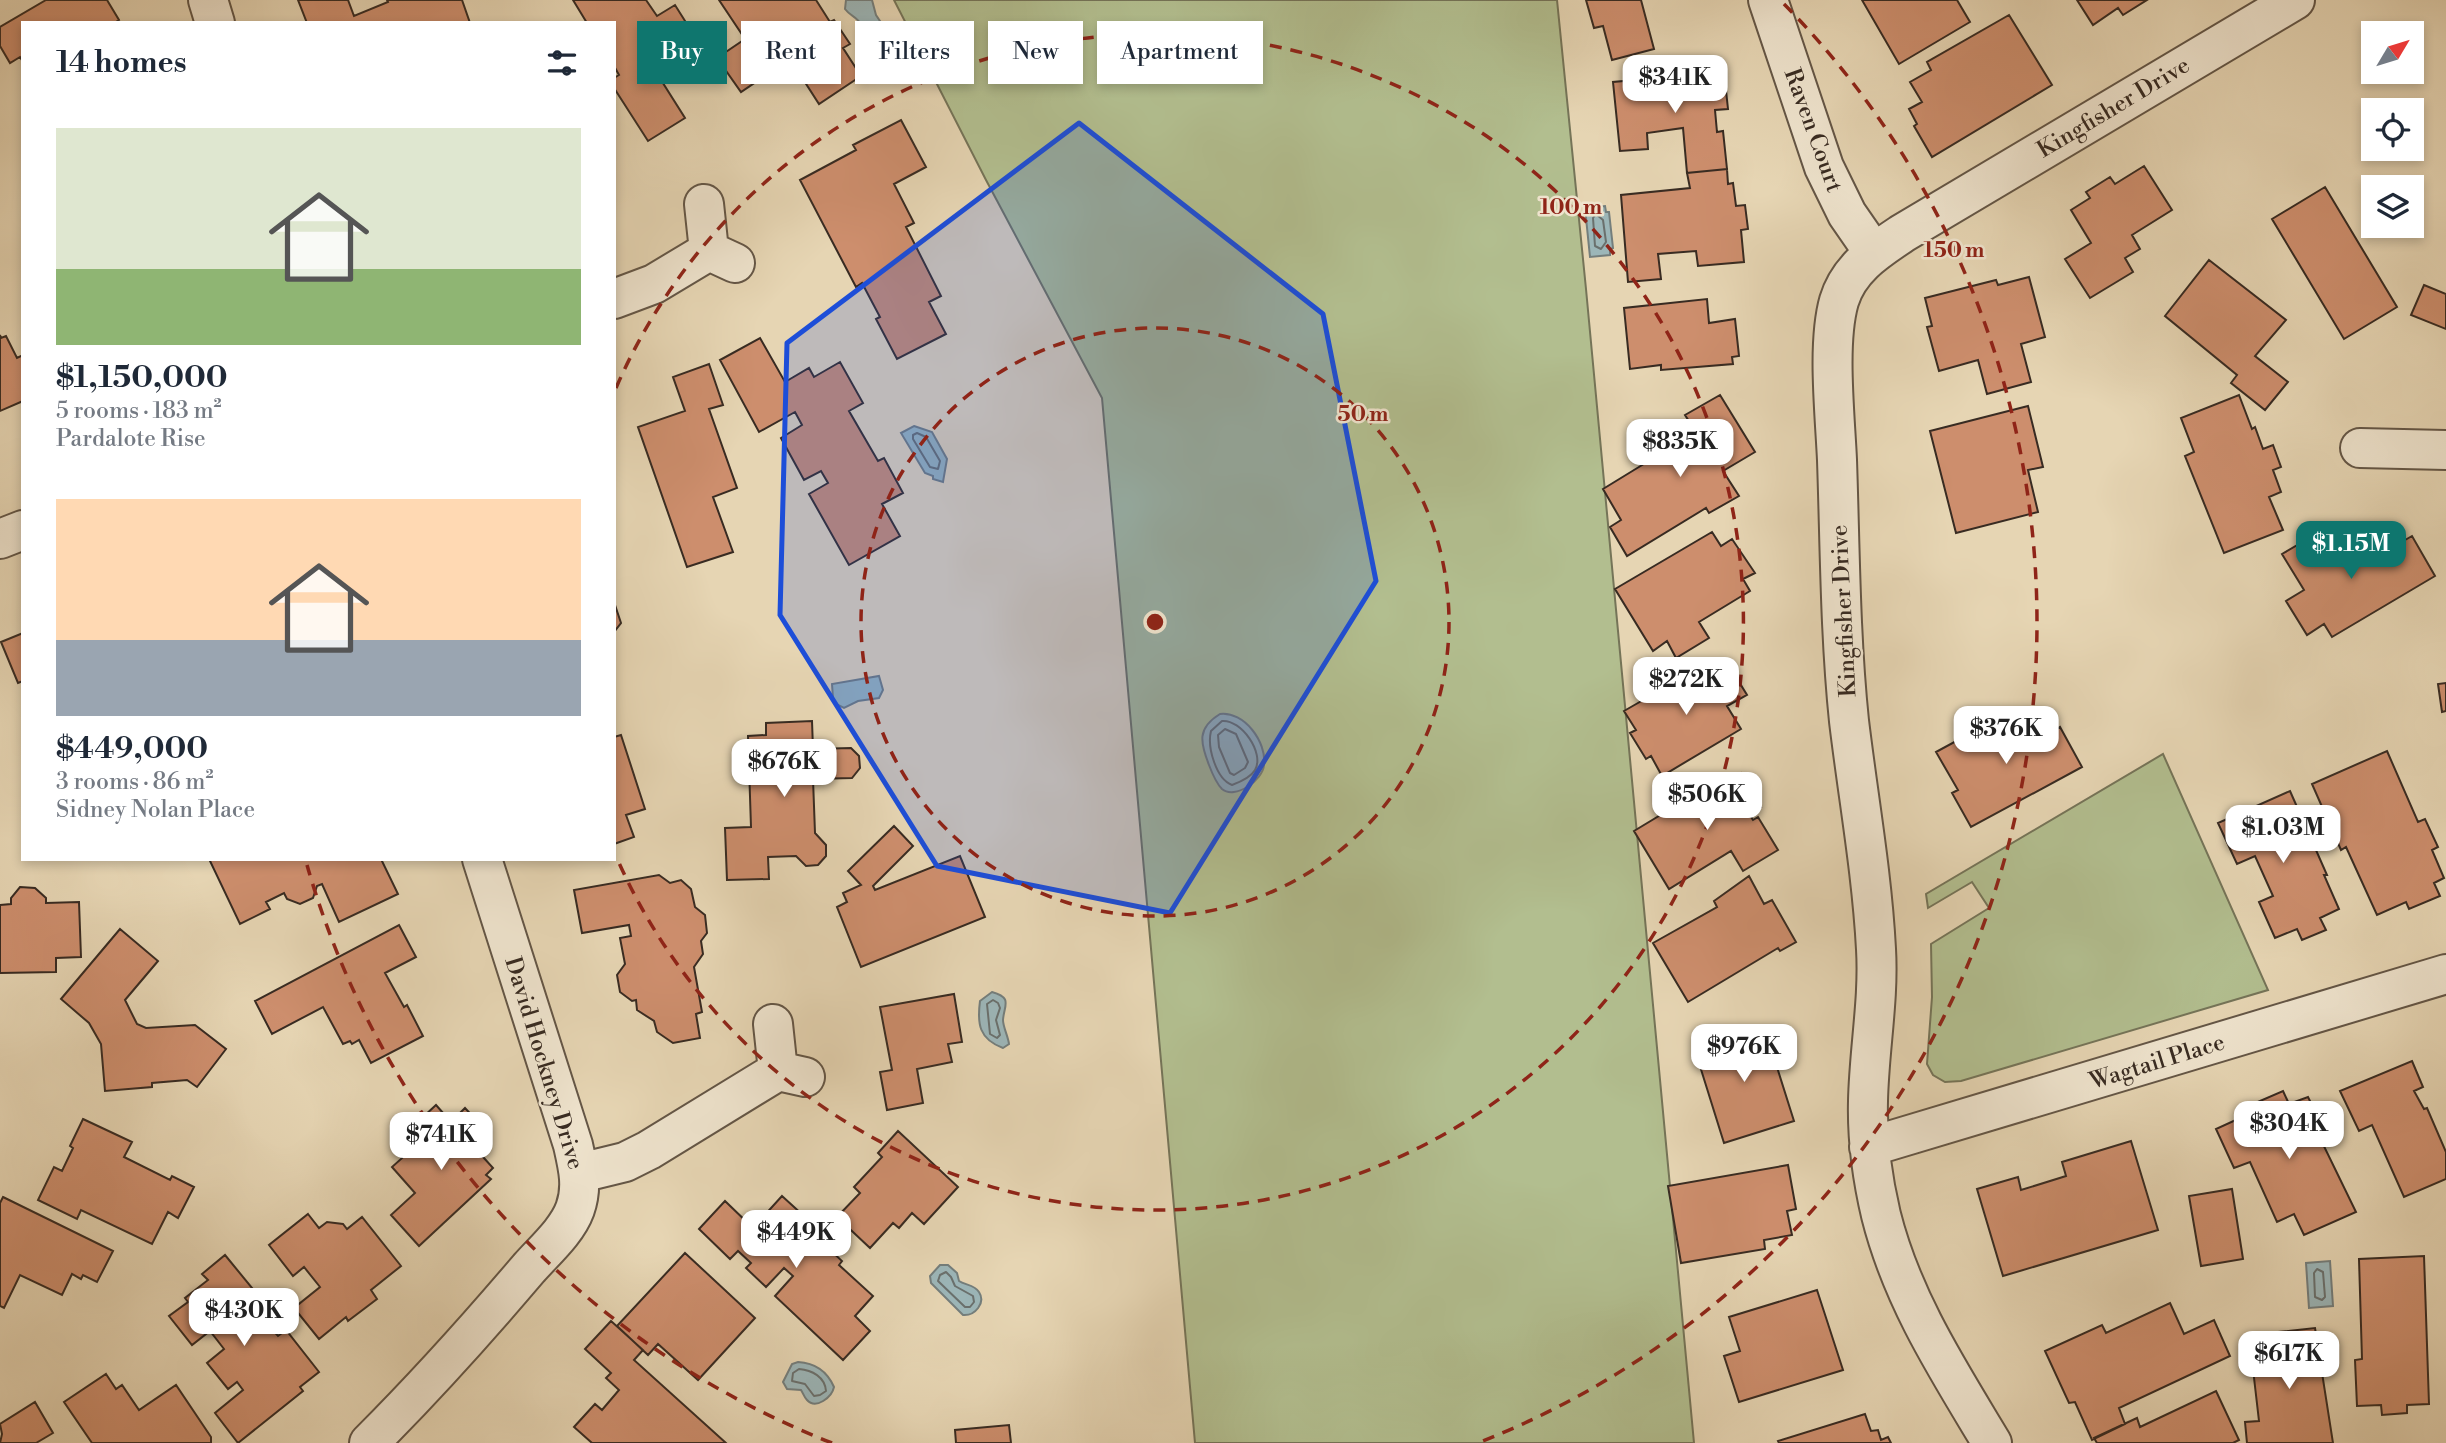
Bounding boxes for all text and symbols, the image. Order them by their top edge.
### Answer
chip: Buy [637,21,727,84]
chip: Rent [741,21,841,84]
chip: Filters [855,21,974,84]
chip: New [988,21,1083,84]
chip: Apartment [1097,21,1263,84]
north arrow [2361,21,2424,84]
map controls [2361,21,2424,238]
text: 14 homes [56,44,187,82]
icon: filters [543,44,581,82]
street label: Kingfisher Drive [2032,51,2195,164]
pin: $341K [1626,55,1724,115]
text: $341K [1639,64,1711,92]
street label: Raven Court [1778,65,1848,196]
button: locate [2361,98,2424,161]
icon: home [256,174,382,300]
button: layers [2361,175,2424,238]
text: 100 m [1540,195,1602,221]
text: 150 m [1924,238,1984,264]
text: $1,150,000 [56,359,228,397]
text: 5 rooms · 183 m² [56,397,222,425]
text: 50 m [1338,402,1388,428]
pin: $835K [1631,420,1729,479]
text: Pardalote Rise [56,425,206,453]
text: $835K [1642,428,1718,456]
pin: $1.15M [2294,522,2408,581]
street label: Kingfisher Drive [1825,524,1862,698]
text: $1.15M [2312,530,2390,558]
icon: home [256,545,382,671]
centre of rings [1143,610,1167,634]
pin: $272K [1637,658,1735,717]
text: $272K [1649,666,1723,694]
pin: $376K [1957,706,2055,766]
text: $376K [1970,715,2042,743]
text: $449,000 [56,730,208,768]
pin: $676K [735,740,833,799]
text: $676K [748,748,820,776]
text: 3 rooms · 86 m² [56,768,213,796]
pin: $506K [1658,772,1756,832]
text: $506K [1668,781,1746,809]
text: Sidney Nolan Place [56,796,255,824]
pin: $1.03M [2226,806,2340,865]
text: $1.03M [2241,814,2325,842]
street label: David Hockney Drive [498,954,590,1173]
pin: $976K [1695,1024,1793,1084]
street label: Wagtail Place [2085,1028,2228,1096]
text: $976K [1707,1033,1781,1061]
pin: $304K [2240,1102,2338,1161]
text: $304K [2250,1110,2328,1138]
pin: $741K [392,1112,490,1172]
text: $741K [406,1121,476,1149]
pin: $449K [747,1210,845,1270]
text: $449K [757,1219,835,1247]
pin: $430K [195,1288,293,1348]
text: $430K [205,1297,283,1325]
pin: $617K [2240,1332,2338,1391]
text: $617K [2254,1340,2324,1368]

